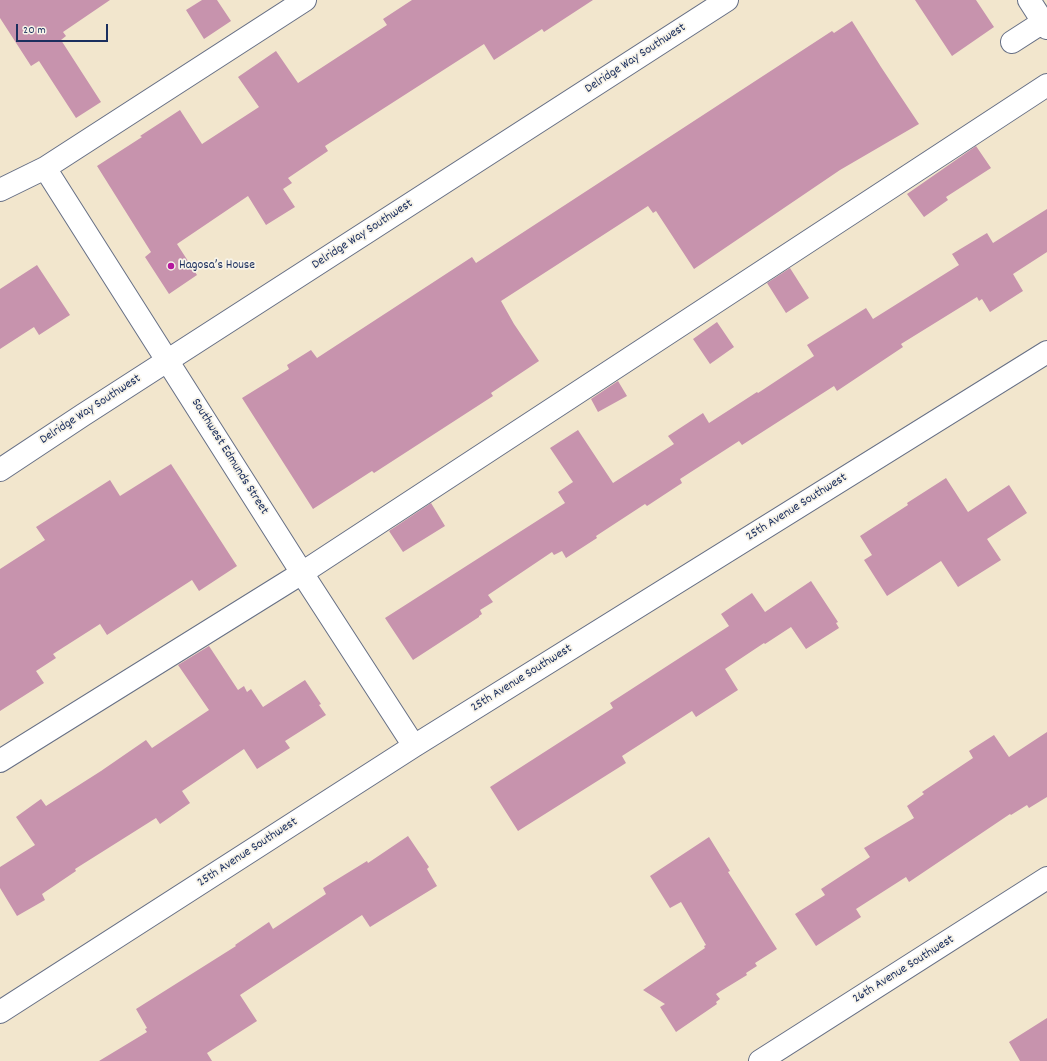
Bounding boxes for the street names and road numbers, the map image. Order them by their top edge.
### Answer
street label: Delridge Way Southwest [583,21,689,97]
street label: Delridge Way Southwest [310,197,416,273]
street label: Delridge Way Southwest [38,372,144,448]
street label: Southwest Edmunds Street [187,396,271,518]
street label: 25th Avenue Southwest [744,471,850,545]
street label: 25th Avenue Southwest [469,642,575,716]
street label: 25th Avenue Southwest [195,815,301,891]
street label: 26th Avenue Southwest [850,933,958,1007]

